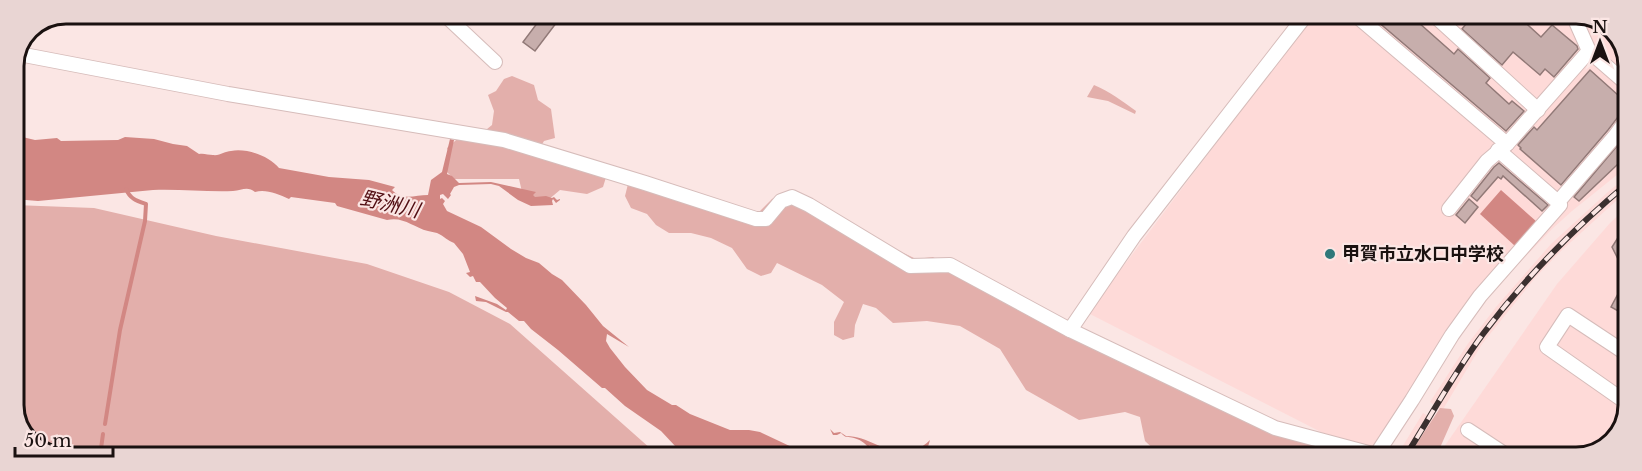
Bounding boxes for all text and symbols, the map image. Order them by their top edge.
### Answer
north arrow [1570,12,1630,72]
text: N [1592,17,1608,37]
water label: 野洲川 [358,186,424,223]
place label: 甲賀市立水口中学校 [1342,243,1504,265]
marker: 甲賀市立水口中学校 [1323,247,1337,261]
scale bar [15,420,112,458]
text: 50 m [24,430,72,452]

